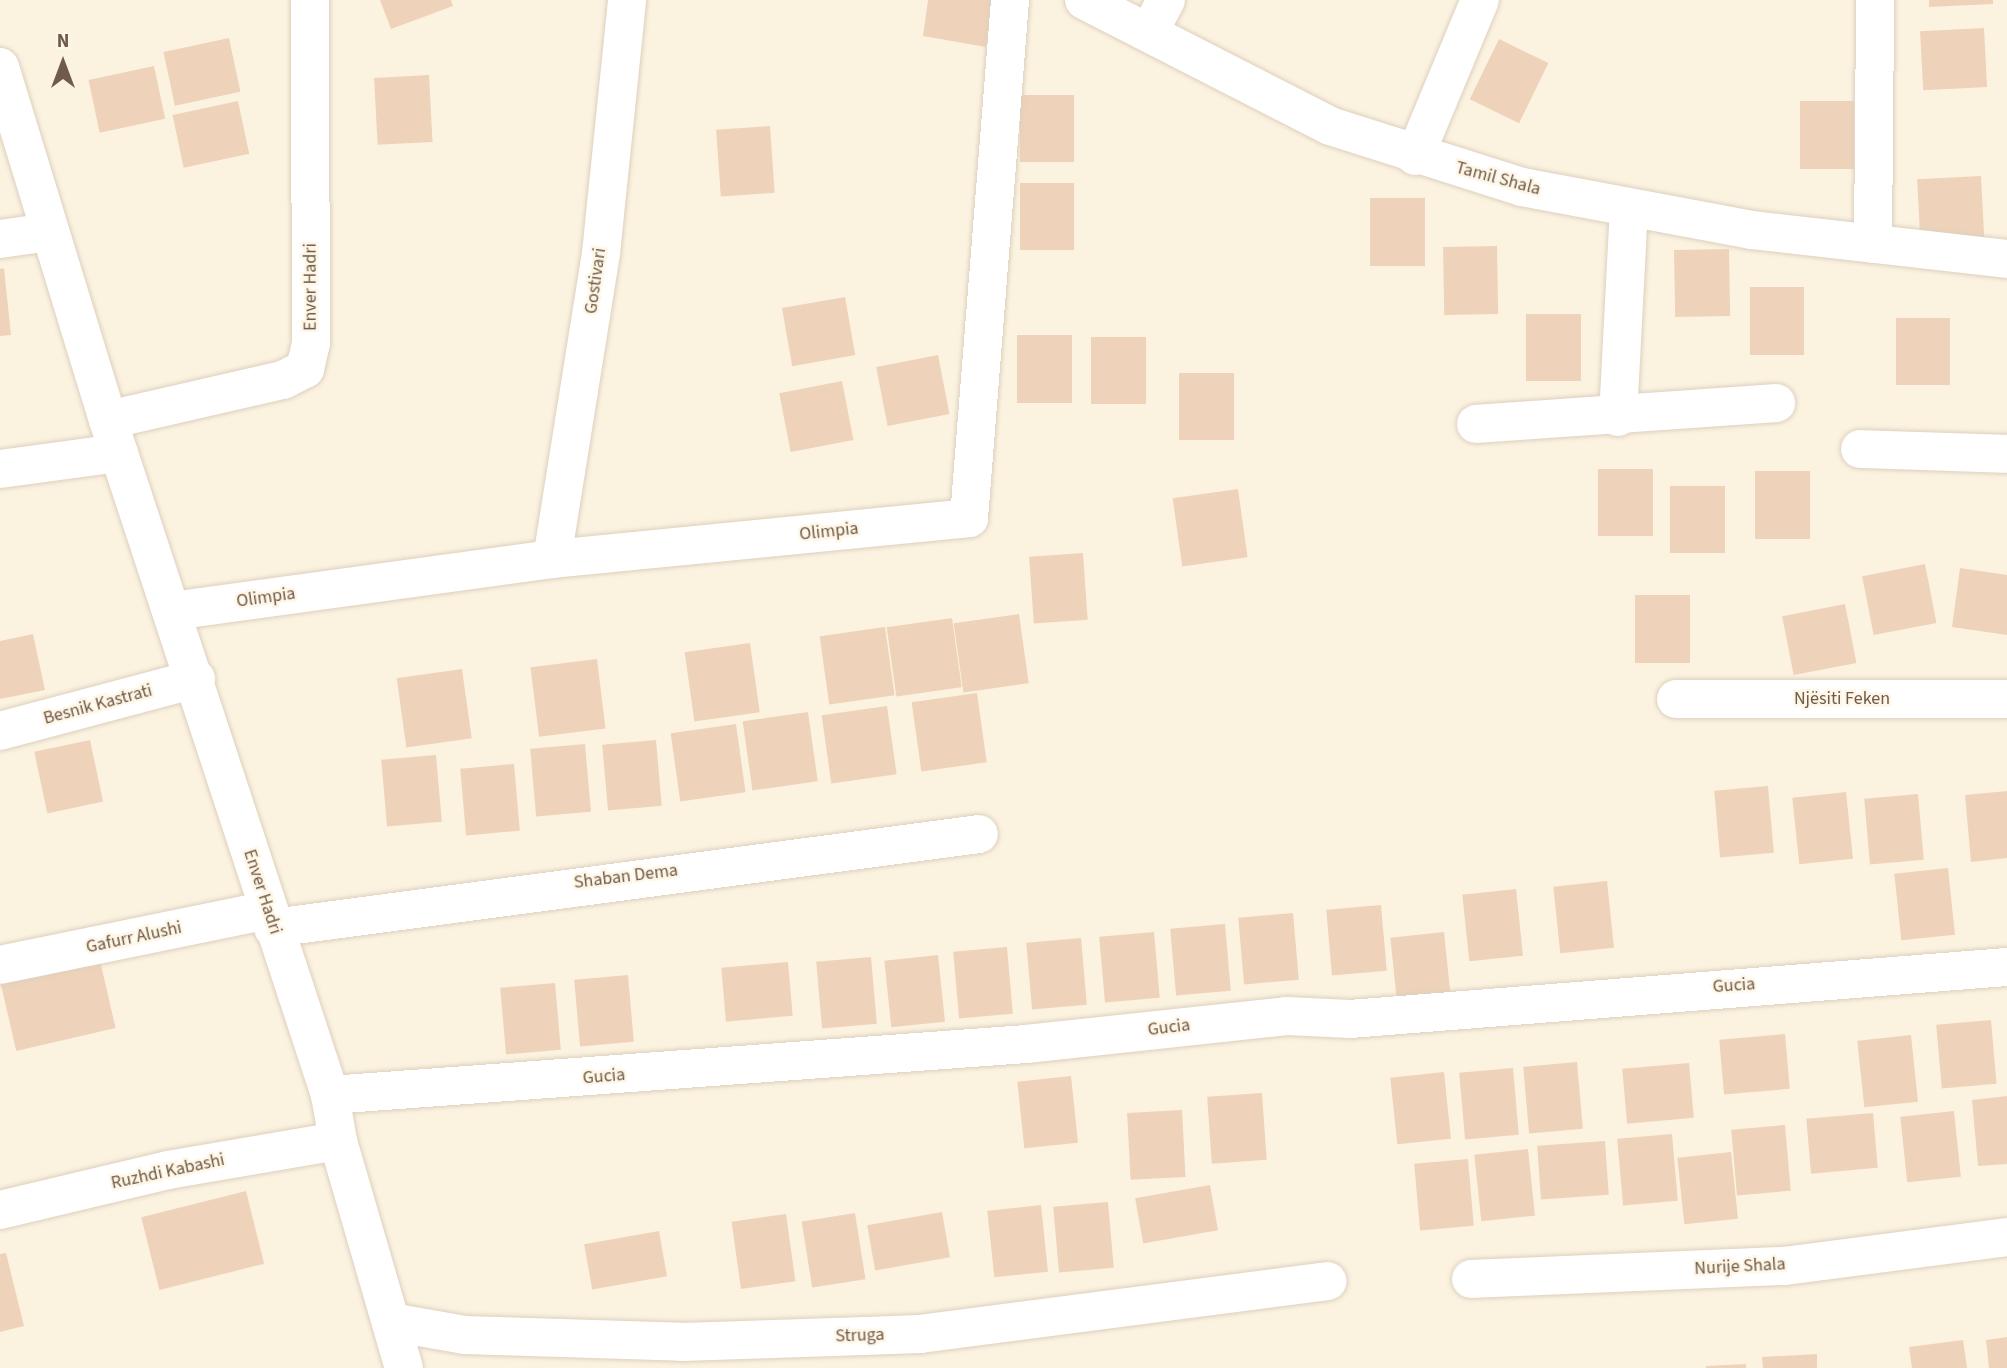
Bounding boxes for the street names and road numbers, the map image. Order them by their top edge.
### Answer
street label: Tamil Shala [1453,157,1543,201]
street label: Enver Hadri [300,243,322,331]
street label: Gostivari [581,247,611,315]
street label: Olimpia [798,518,860,546]
street label: Olimpia [235,583,297,613]
street label: Besnik Kastrati [41,680,155,730]
street label: Njësiti Feken [1794,688,1890,710]
street label: Enver Hadri [238,847,286,937]
street label: Shaban Dema [573,860,679,894]
street label: Gafurr Alushi [84,917,184,959]
street label: Gucia [1712,974,1756,998]
street label: Gucia [1147,1015,1191,1041]
street label: Gucia [582,1064,626,1090]
street label: Ruzhdi Kabashi [109,1149,227,1195]
street label: Nurije Shala [1694,1254,1786,1280]
street label: Struga [835,1324,885,1348]

